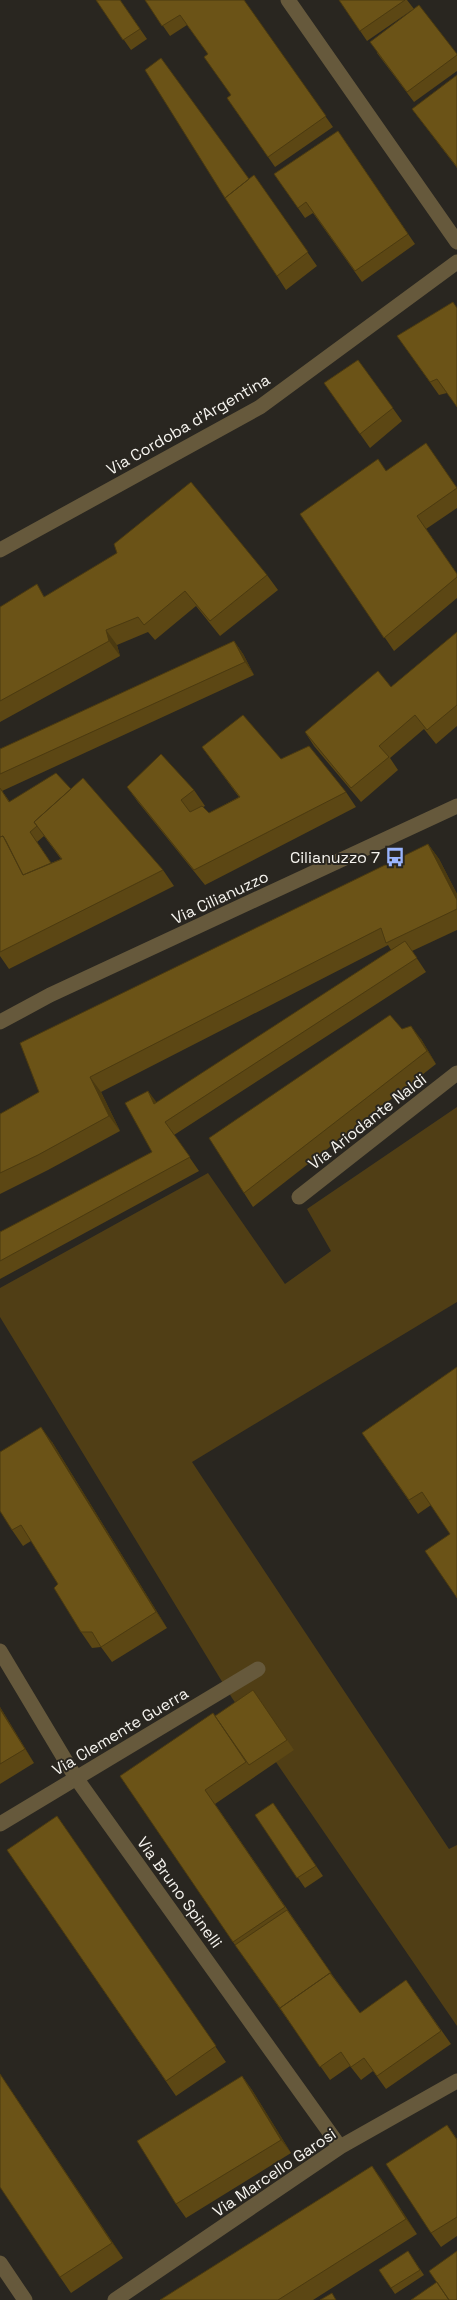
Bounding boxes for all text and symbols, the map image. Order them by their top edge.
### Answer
street label: Via Cordoba d'Argentina [103,369,274,480]
bus stop icon: Cilianuzzo 7 [384,846,406,868]
place label: Cilianuzzo 7 [290,847,380,868]
street label: Via Cilianuzzo [169,866,272,929]
street label: Via Ariodante Naldi [304,1069,431,1174]
street label: Via Clemente Guerra [48,1682,192,1780]
street label: Via Bruno Spinelli [132,1833,227,1952]
street label: Via Marcello Garosi [208,2123,340,2222]

